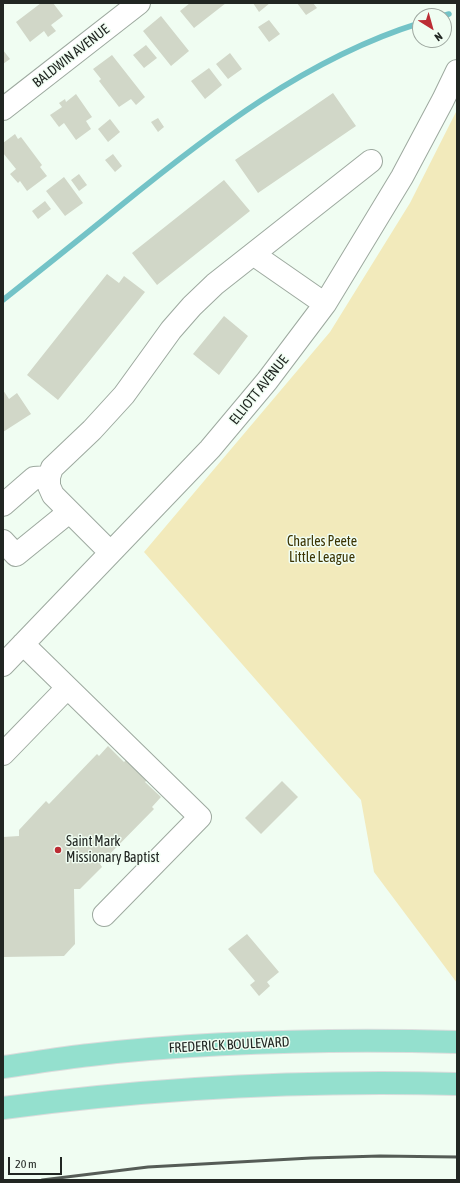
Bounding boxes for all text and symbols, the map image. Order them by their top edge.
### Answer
north arrow [412,8,452,48]
street label: BALDWIN AVENUE [29,21,113,91]
text: N [432,30,445,44]
street label: ELLIOTT AVENUE [226,352,292,428]
park label: Charles Peete Little League [287,534,357,566]
place label: Saint Mark Missionary Baptist [66,834,159,866]
marker: Saint Mark Missionary Baptist [53,845,63,855]
street label: FREDERICK BOULEVARD [168,1033,290,1057]
scale bar [10,1149,64,1175]
text: 20 m [15,1157,37,1171]

